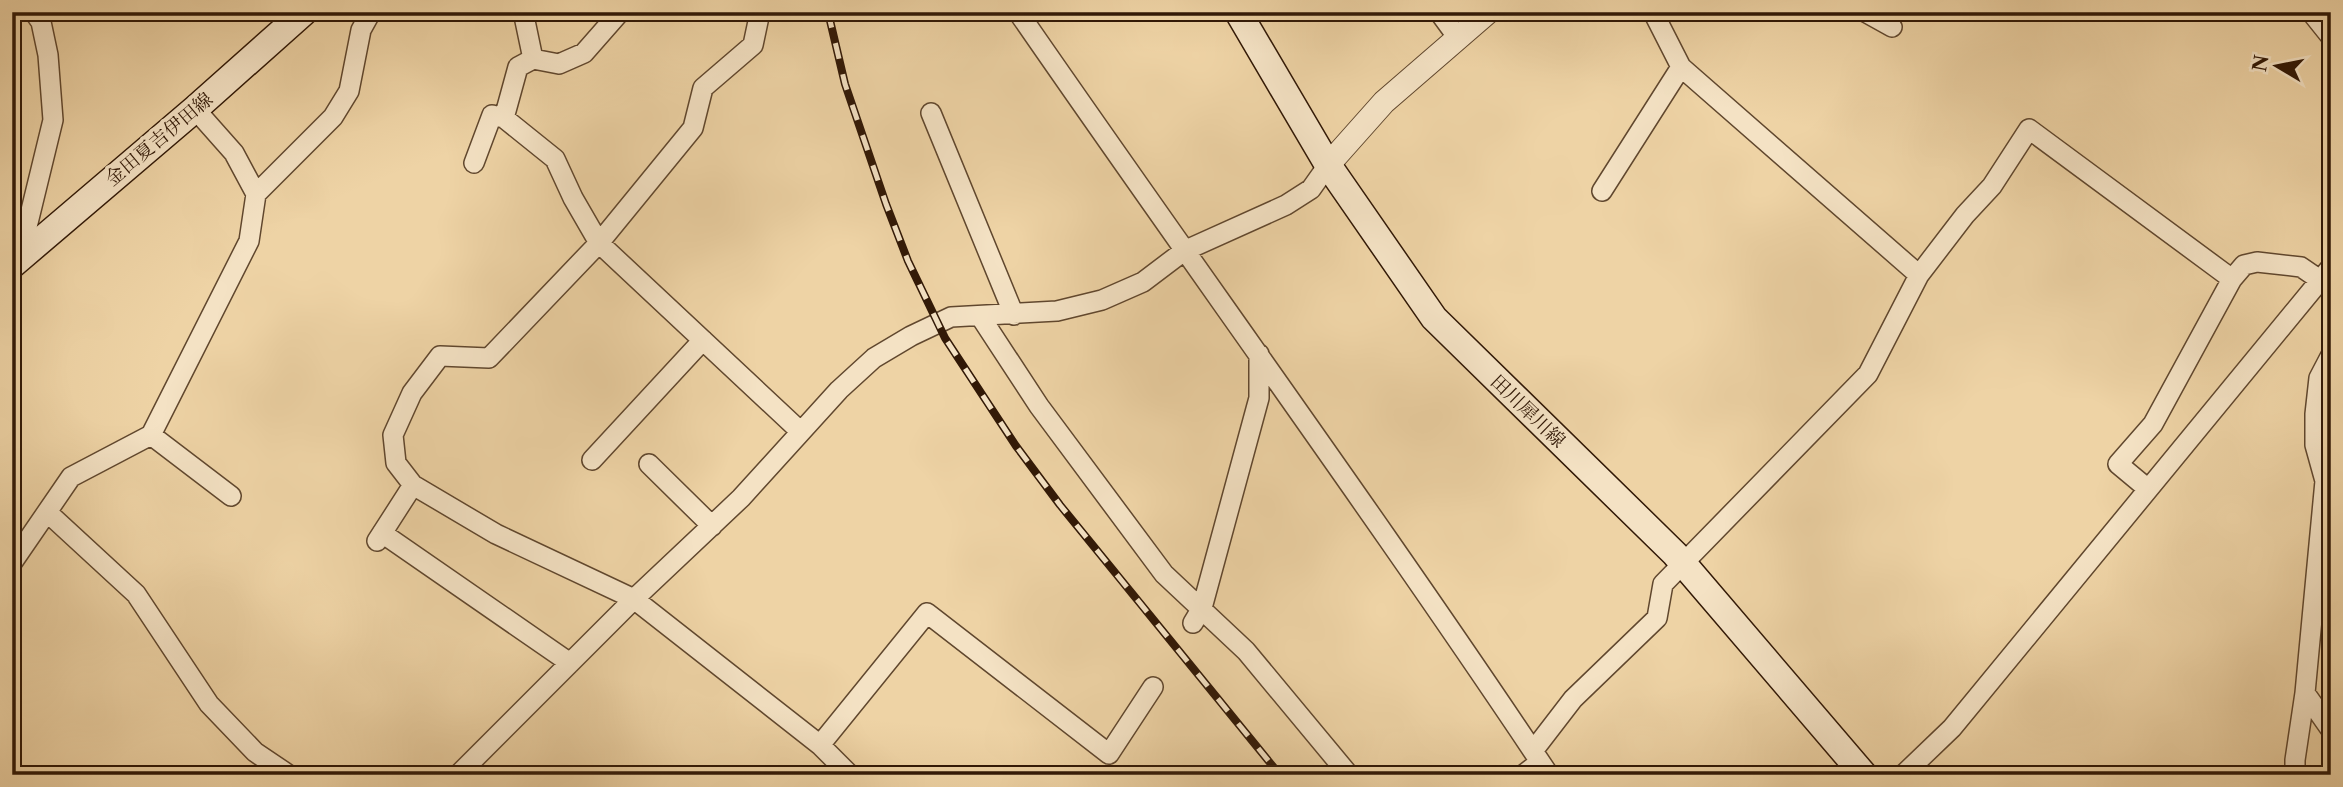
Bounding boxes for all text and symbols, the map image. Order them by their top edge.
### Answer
north arrow [2242,32,2312,102]
text: N [2248,53,2274,73]
street label: 金田夏吉伊田線 [101,87,217,191]
street label: 田川犀川線 [1486,370,1570,452]

